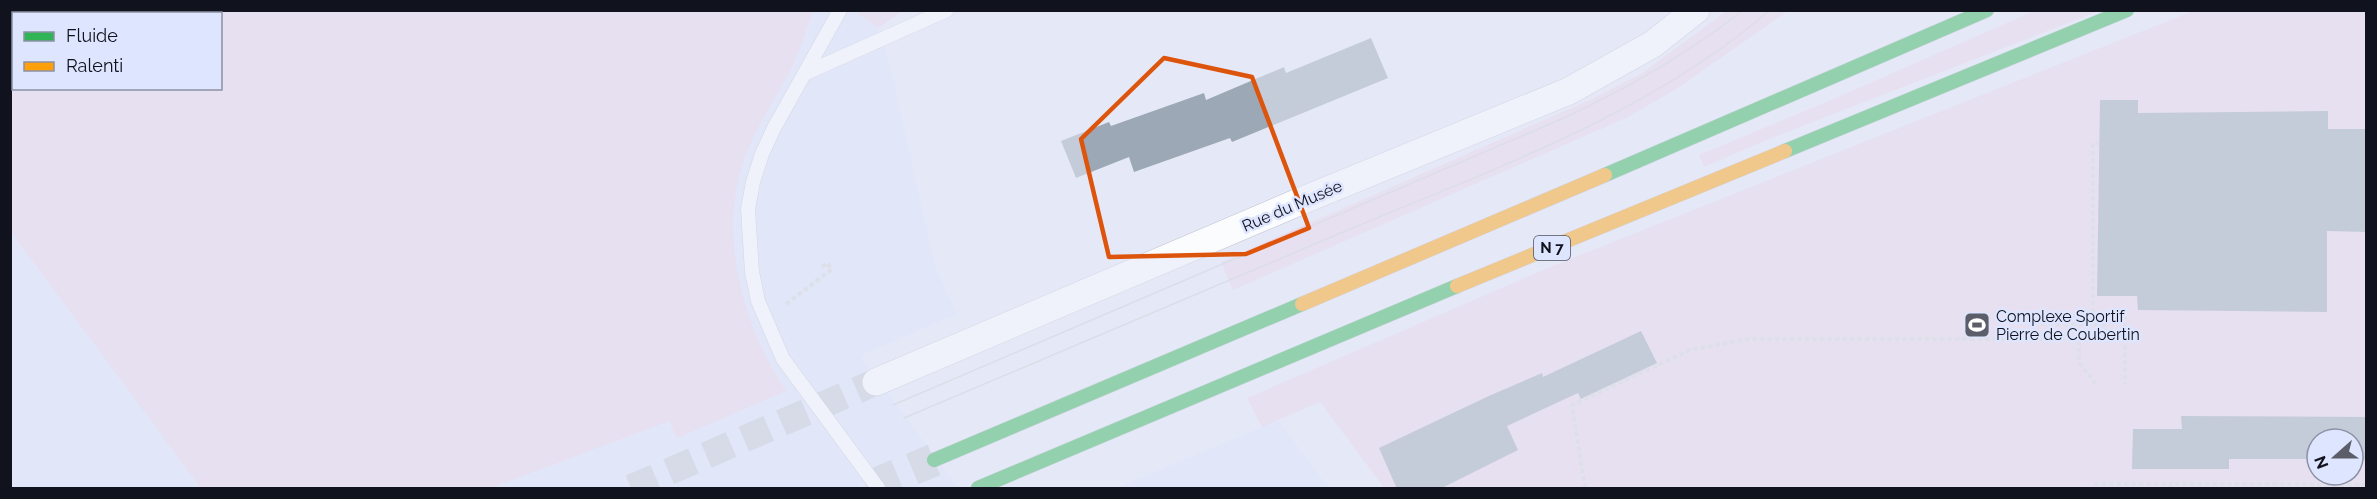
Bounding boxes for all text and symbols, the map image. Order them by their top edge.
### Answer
legend [12,12,222,90]
text: Fluide [66,25,118,46]
text: Ralenti [66,55,123,76]
street label: Rue du Musée [1239,176,1345,236]
road number: N 7 [1534,236,1570,260]
place label: Complexe Sportif Pierre de Coubertin [1996,307,2140,344]
sports icon: Complexe Sportif Pierre de Coubertin [1962,310,1992,340]
north arrow [2305,427,2365,487]
text: N [2310,453,2333,471]

